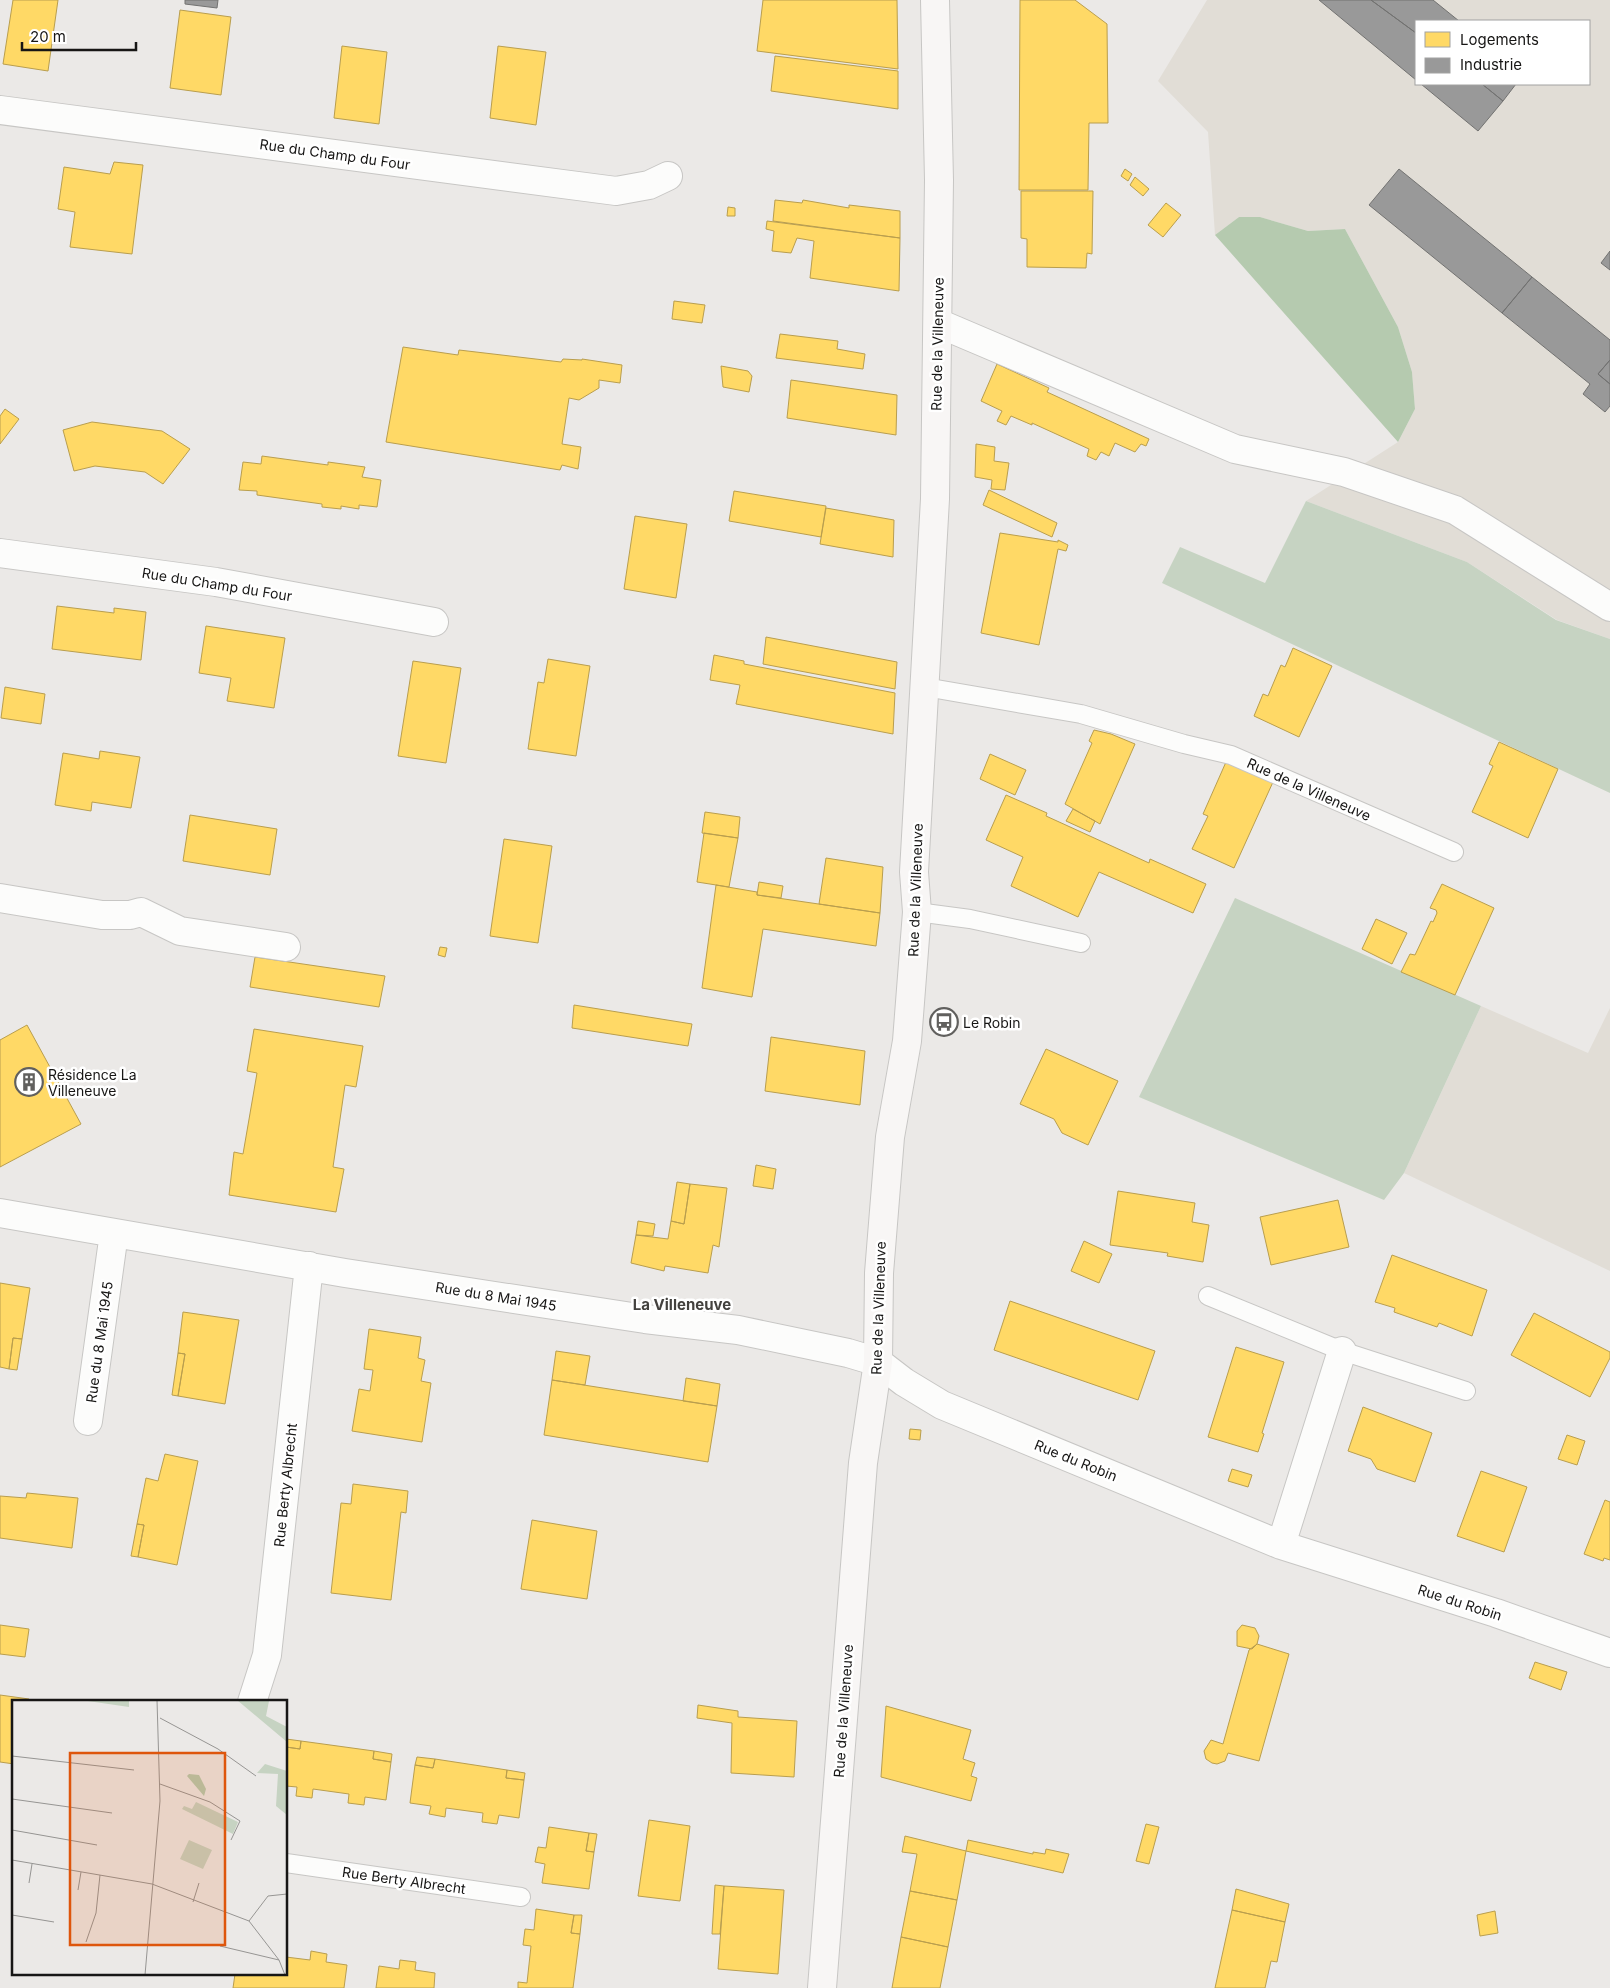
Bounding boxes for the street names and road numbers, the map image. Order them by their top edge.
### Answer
street label: Rue du Champ du Four [259,135,411,173]
street label: Rue de la Villeneuve [927,277,947,411]
street label: Rue du Champ du Four [141,564,293,604]
street label: Rue de la Villeneuve [1244,754,1374,824]
street label: Rue de la Villeneuve [904,823,926,957]
street label: Rue de la Villeneuve [867,1241,889,1375]
street label: Rue du 8 Mai 1945 [434,1278,558,1314]
street label: Rue du 8 Mai 1945 [82,1280,116,1404]
street label: Rue Berty Albrecht [270,1422,300,1548]
street label: Rue du Robin [1032,1436,1120,1484]
street label: Rue du Robin [1416,1580,1504,1624]
street label: Rue de la Villeneuve [830,1644,856,1778]
street label: Rue Berty Albrecht [341,1863,467,1897]

